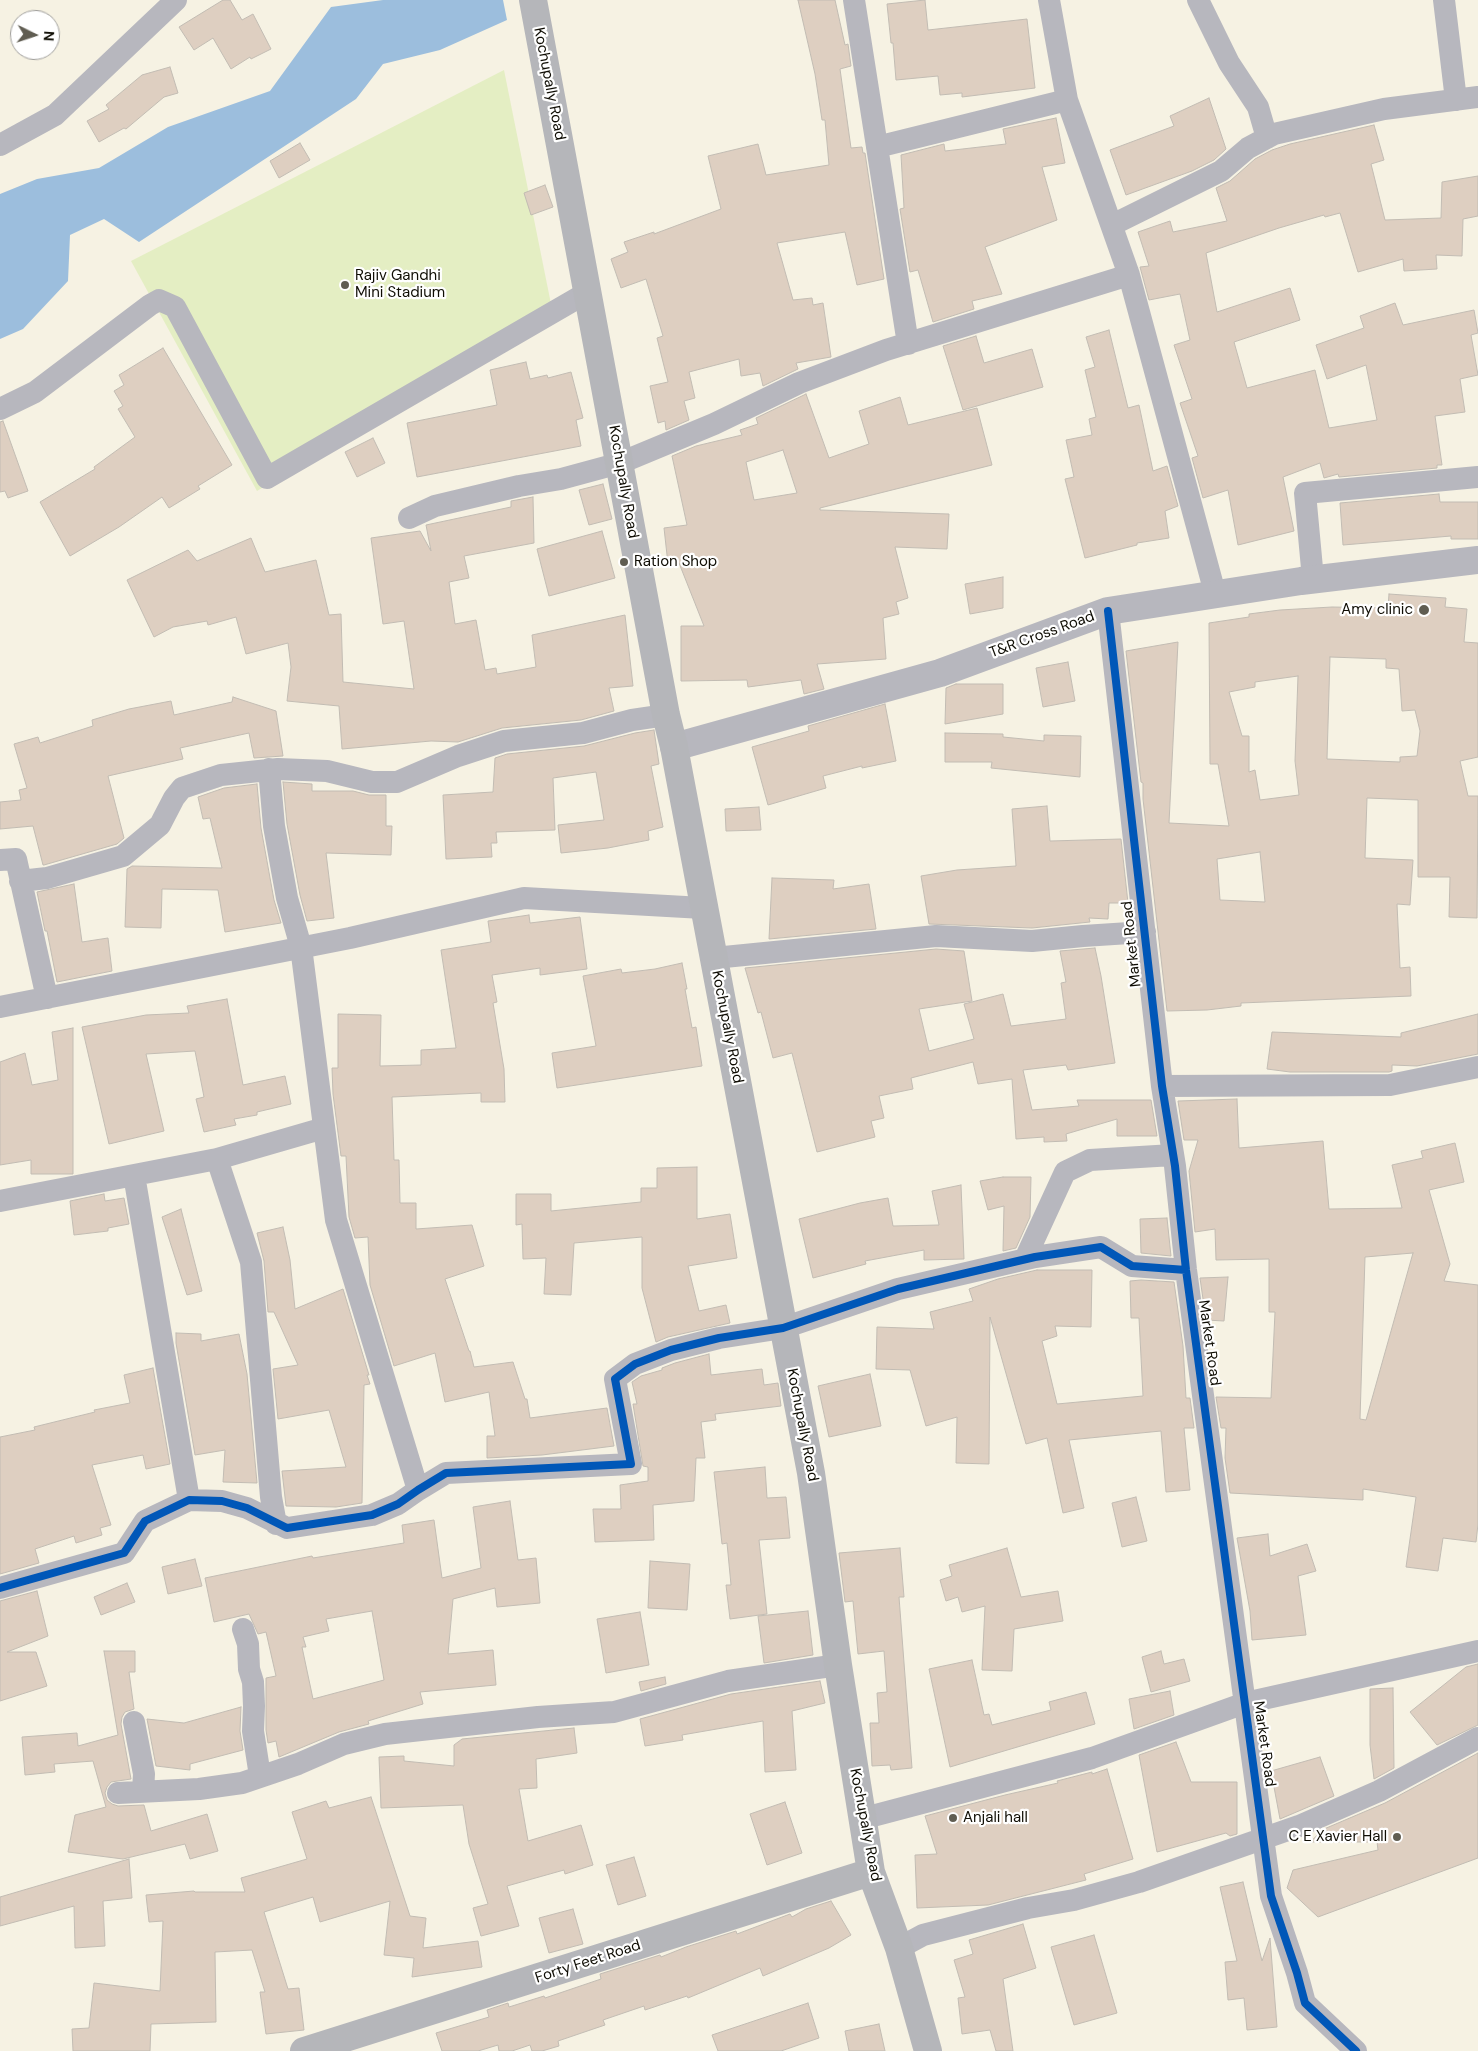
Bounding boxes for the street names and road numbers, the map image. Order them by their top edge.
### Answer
street label: Kochupally Road [529,26,569,142]
street label: Kochupally Road [604,424,642,540]
street label: T&R Cross Road [987,608,1097,662]
street label: Market Road [1119,900,1145,988]
street label: Kochupally Road [707,969,747,1085]
street label: Market Road [1194,1299,1224,1387]
street label: Kochupally Road [782,1367,822,1483]
street label: Market Road [1249,1700,1279,1788]
street label: Kochupally Road [845,1767,885,1883]
street label: Forty Feet Road [533,1936,643,1988]

